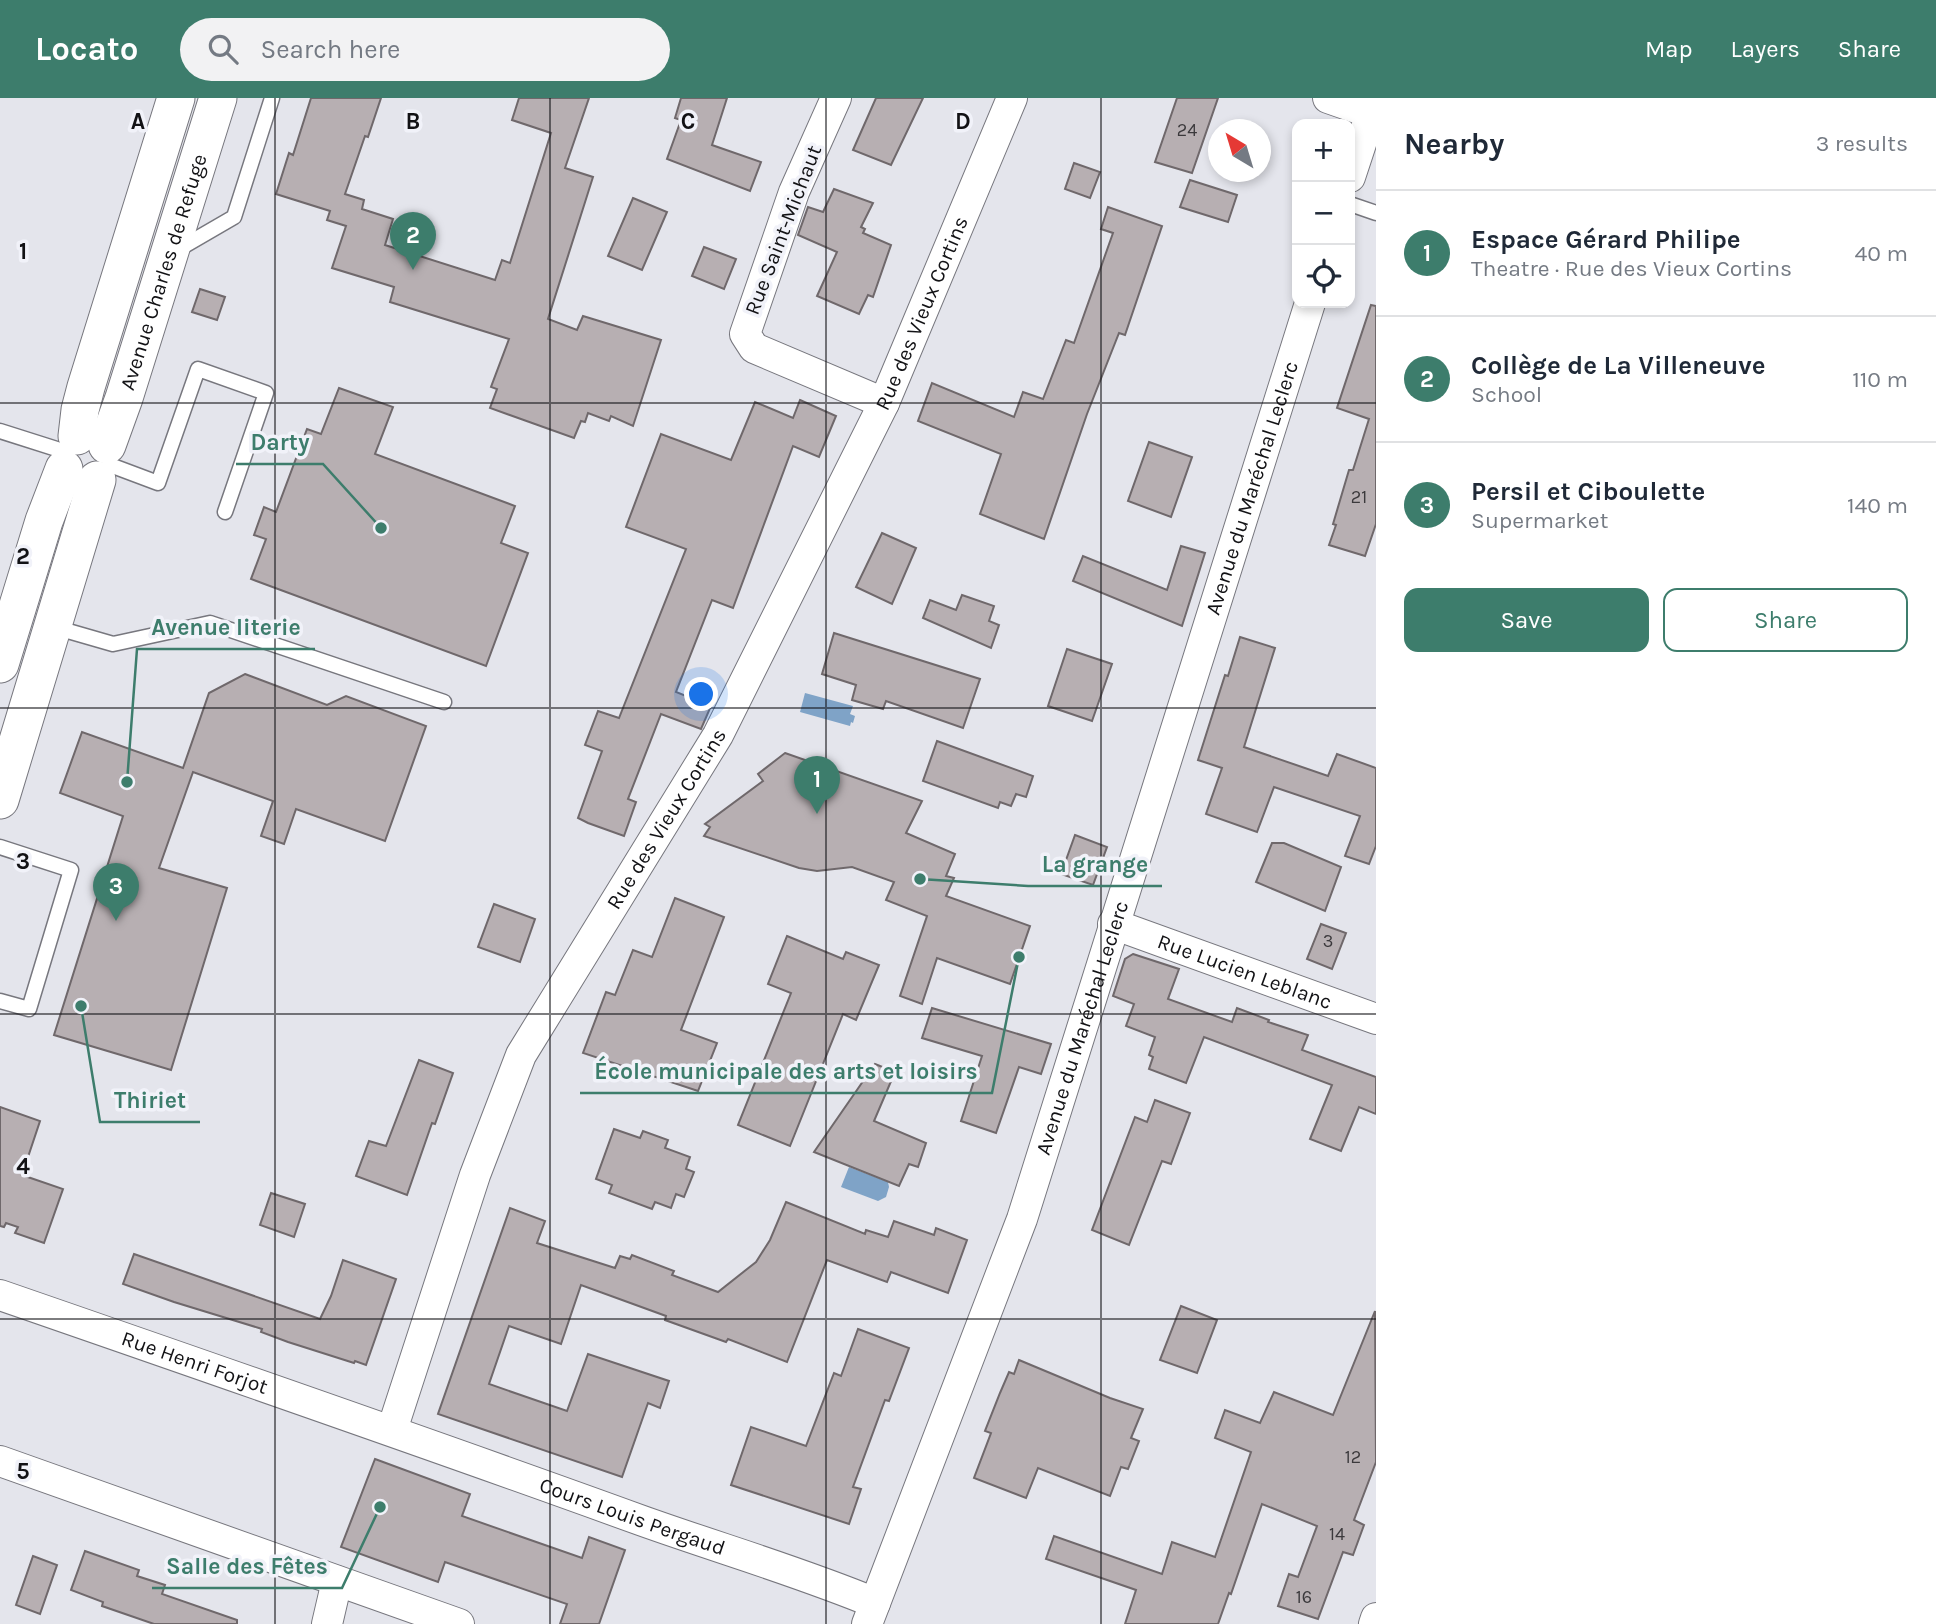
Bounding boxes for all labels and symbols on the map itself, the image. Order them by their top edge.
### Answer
text: A [131,108,145,135]
text: B [406,108,420,135]
text: C [681,108,695,135]
text: D [955,108,971,135]
house number: 24 [1177,119,1197,141]
north arrow [1208,119,1271,182]
street label: Rue Saint-Michaut [740,142,826,318]
street label: Avenue Charles de Refuge [115,151,212,393]
pin: 2 [390,212,436,270]
street label: Rue des Vieux Cortins [870,213,973,414]
text: 1 [19,238,27,265]
street label: Avenue du Maréchal Leclerc [1201,358,1303,618]
callout: Darty [236,420,323,464]
text: Darty [251,429,310,456]
house number: 21 [1351,486,1367,508]
text: 2 [16,543,30,570]
callout: Avenue literie [137,605,315,649]
text: Avenue literie [151,614,301,641]
your location [684,677,718,711]
street label: Rue des Vieux Cortins [602,724,731,914]
pin: 1 [794,756,840,814]
callout: La grange [1028,842,1162,886]
text: 3 [16,848,30,875]
text: La grange [1042,851,1148,878]
pin: 3 [93,863,139,921]
street label: Avenue du Maréchal Leclerc [1031,898,1133,1158]
street label: Rue Lucien Leblanc [1154,929,1335,1014]
house number: 3 [1323,930,1333,952]
callout: École municipale des arts et loisirs [580,1049,992,1093]
text: École municipale des arts et loisirs [594,1055,978,1085]
callout: Thiriet [100,1078,200,1122]
text: Thiriet [114,1087,186,1114]
text: 4 [16,1153,30,1180]
street label: Rue Henri Forjot [118,1326,271,1399]
house number: 12 [1345,1446,1361,1468]
text: 5 [16,1458,30,1485]
street label: Cours Louis Pergaud [536,1473,728,1560]
house number: 14 [1329,1523,1345,1545]
callout: Salle des Fêtes [152,1544,342,1588]
text: Salle des Fêtes [166,1553,328,1580]
house number: 16 [1296,1586,1312,1608]

